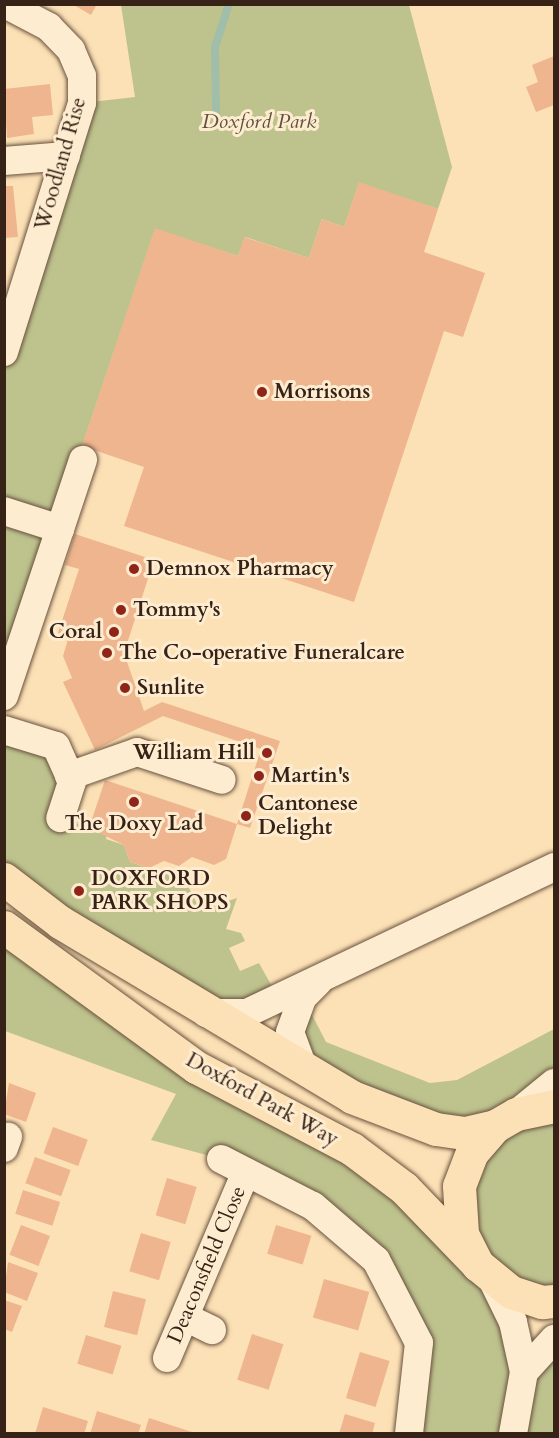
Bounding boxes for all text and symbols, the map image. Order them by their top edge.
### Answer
street label: Woodland Rise [30,95,92,233]
park label: Doxford Park [202,109,316,135]
place label: Morrisons [274,379,370,405]
marker: Morrisons [255,385,269,399]
place label: Demnox Pharmacy [146,556,334,582]
marker: Demnox Pharmacy [127,562,141,576]
place label: Tommy's [133,597,220,623]
marker: Tommy's [114,603,128,617]
place label: Coral [49,619,102,645]
marker: Coral [107,625,121,639]
place label: The Co-operative Funeralcare [119,640,405,666]
marker: The Co-operative Funeralcare [100,646,114,660]
place label: Sunlite [137,675,205,701]
marker: Sunlite [118,681,132,695]
place label: William Hill [133,740,255,766]
marker: William Hill [260,746,274,760]
place label: Martin's [271,763,350,789]
marker: Martin's [252,769,266,783]
place label: Cantonese Delight [258,791,358,841]
marker: The Doxy Lad [127,795,141,809]
marker: Cantonese Delight [239,809,253,823]
place label: The Doxy Lad [64,811,204,837]
place label: DOXFORD PARK SHOPS [91,866,228,916]
marker: DOXFORD PARK SHOPS [72,884,86,898]
street label: Doxford Park Way [181,1048,343,1152]
street label: Deaconsfield Close [163,1183,251,1347]

